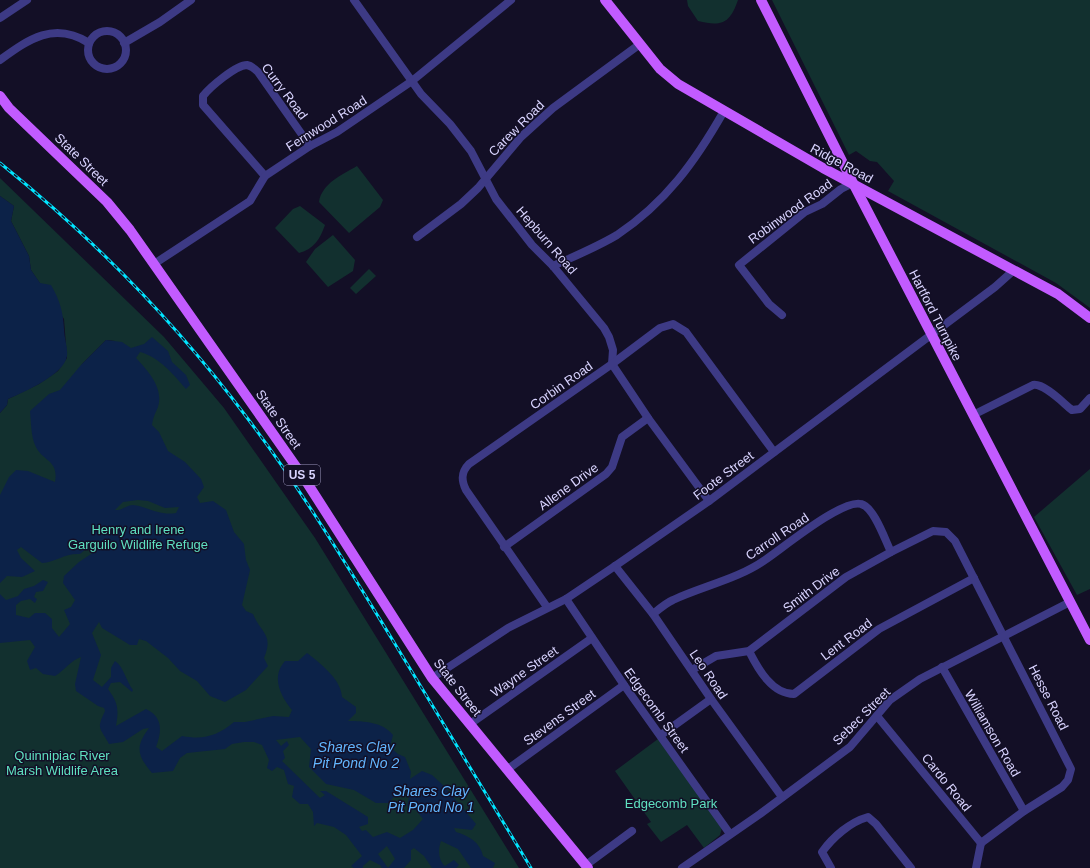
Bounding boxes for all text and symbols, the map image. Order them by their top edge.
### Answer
street label: Curry Road [259,60,311,122]
street label: Fernwood Road [283,93,369,154]
street label: Carew Road [486,98,547,159]
street label: State Street [52,130,112,189]
street label: Ridge Road [808,141,876,186]
street label: Robinwood Road [746,176,835,247]
street label: Hepburn Road [513,203,580,277]
street label: Hartford Turnpike [906,267,965,363]
street label: Corbin Road [527,358,595,412]
street label: State Street [253,387,305,452]
street label: Foote Street [690,448,757,503]
street label: Allene Drive [536,460,601,513]
road number: US 5 [284,465,320,485]
street label: Carroll Road [743,510,812,563]
park label: Henry and Irene Garguilo Wildlife Refuge [68,522,208,552]
street label: Smith Drive [780,563,843,616]
street label: Lent Road [818,615,875,663]
street label: Wayne Street [488,643,561,700]
street label: Leo Road [687,647,731,702]
street label: State Street [431,656,485,719]
street label: Hesse Road [1026,662,1071,733]
street label: Edgecomb Street [621,665,692,756]
street label: Sebec Street [829,684,894,748]
street label: Stevens Street [520,686,599,749]
street label: Williamson Road [962,687,1023,779]
water label: Shares Clay Pit Pond No 2 [313,739,399,771]
park label: Quinnipiac River Marsh Wildlife Area [6,748,119,778]
street label: Cardo Road [919,750,975,814]
water label: Shares Clay Pit Pond No 1 [388,783,474,815]
park label: Edgecomb Park [625,796,718,811]

